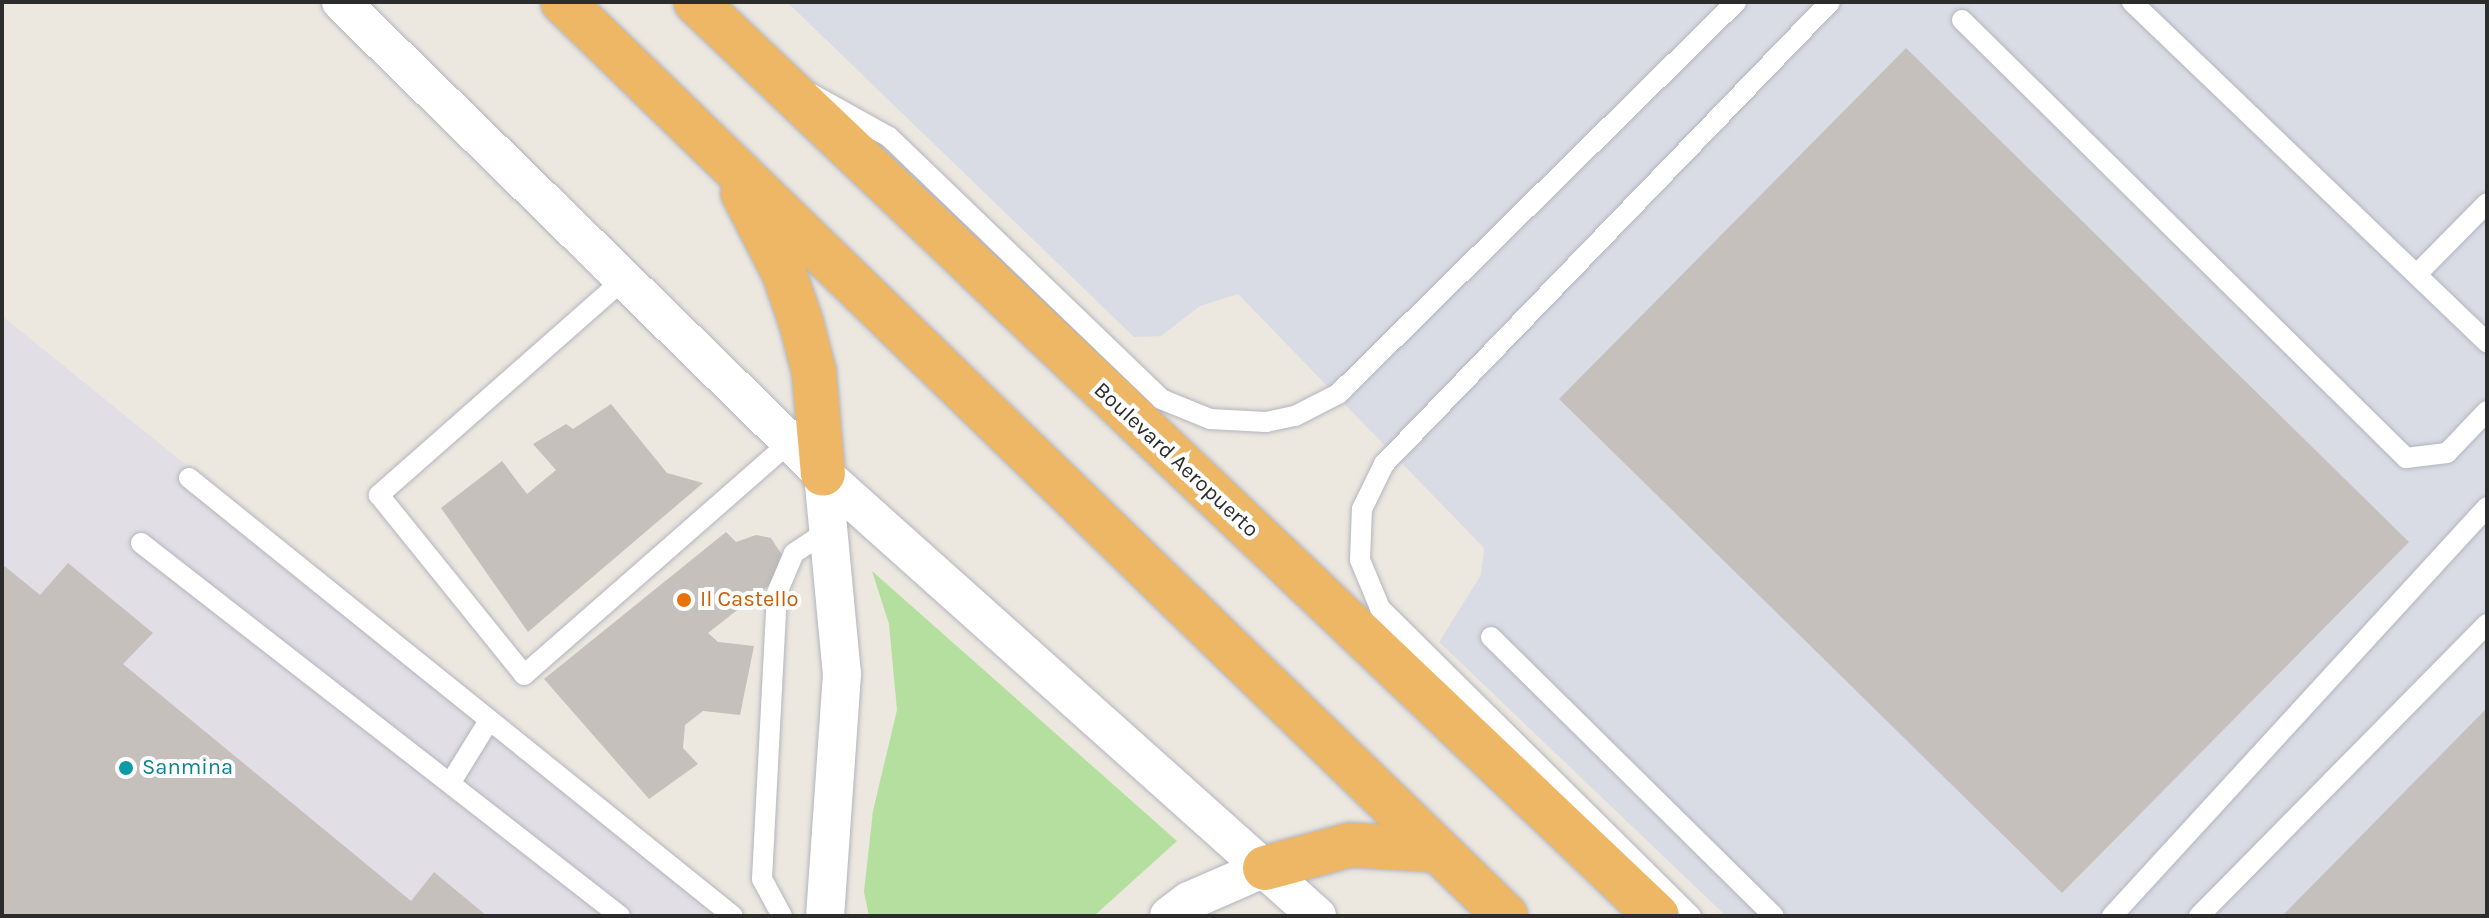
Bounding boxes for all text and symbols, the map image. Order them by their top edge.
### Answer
street label: Boulevard Aeropuerto [1088,377,1264,543]
place label: Il Castello [700,587,799,613]
marker: Il Castello [675,591,693,609]
place label: Sanmina [142,755,233,781]
marker: Sanmina [117,759,135,777]

